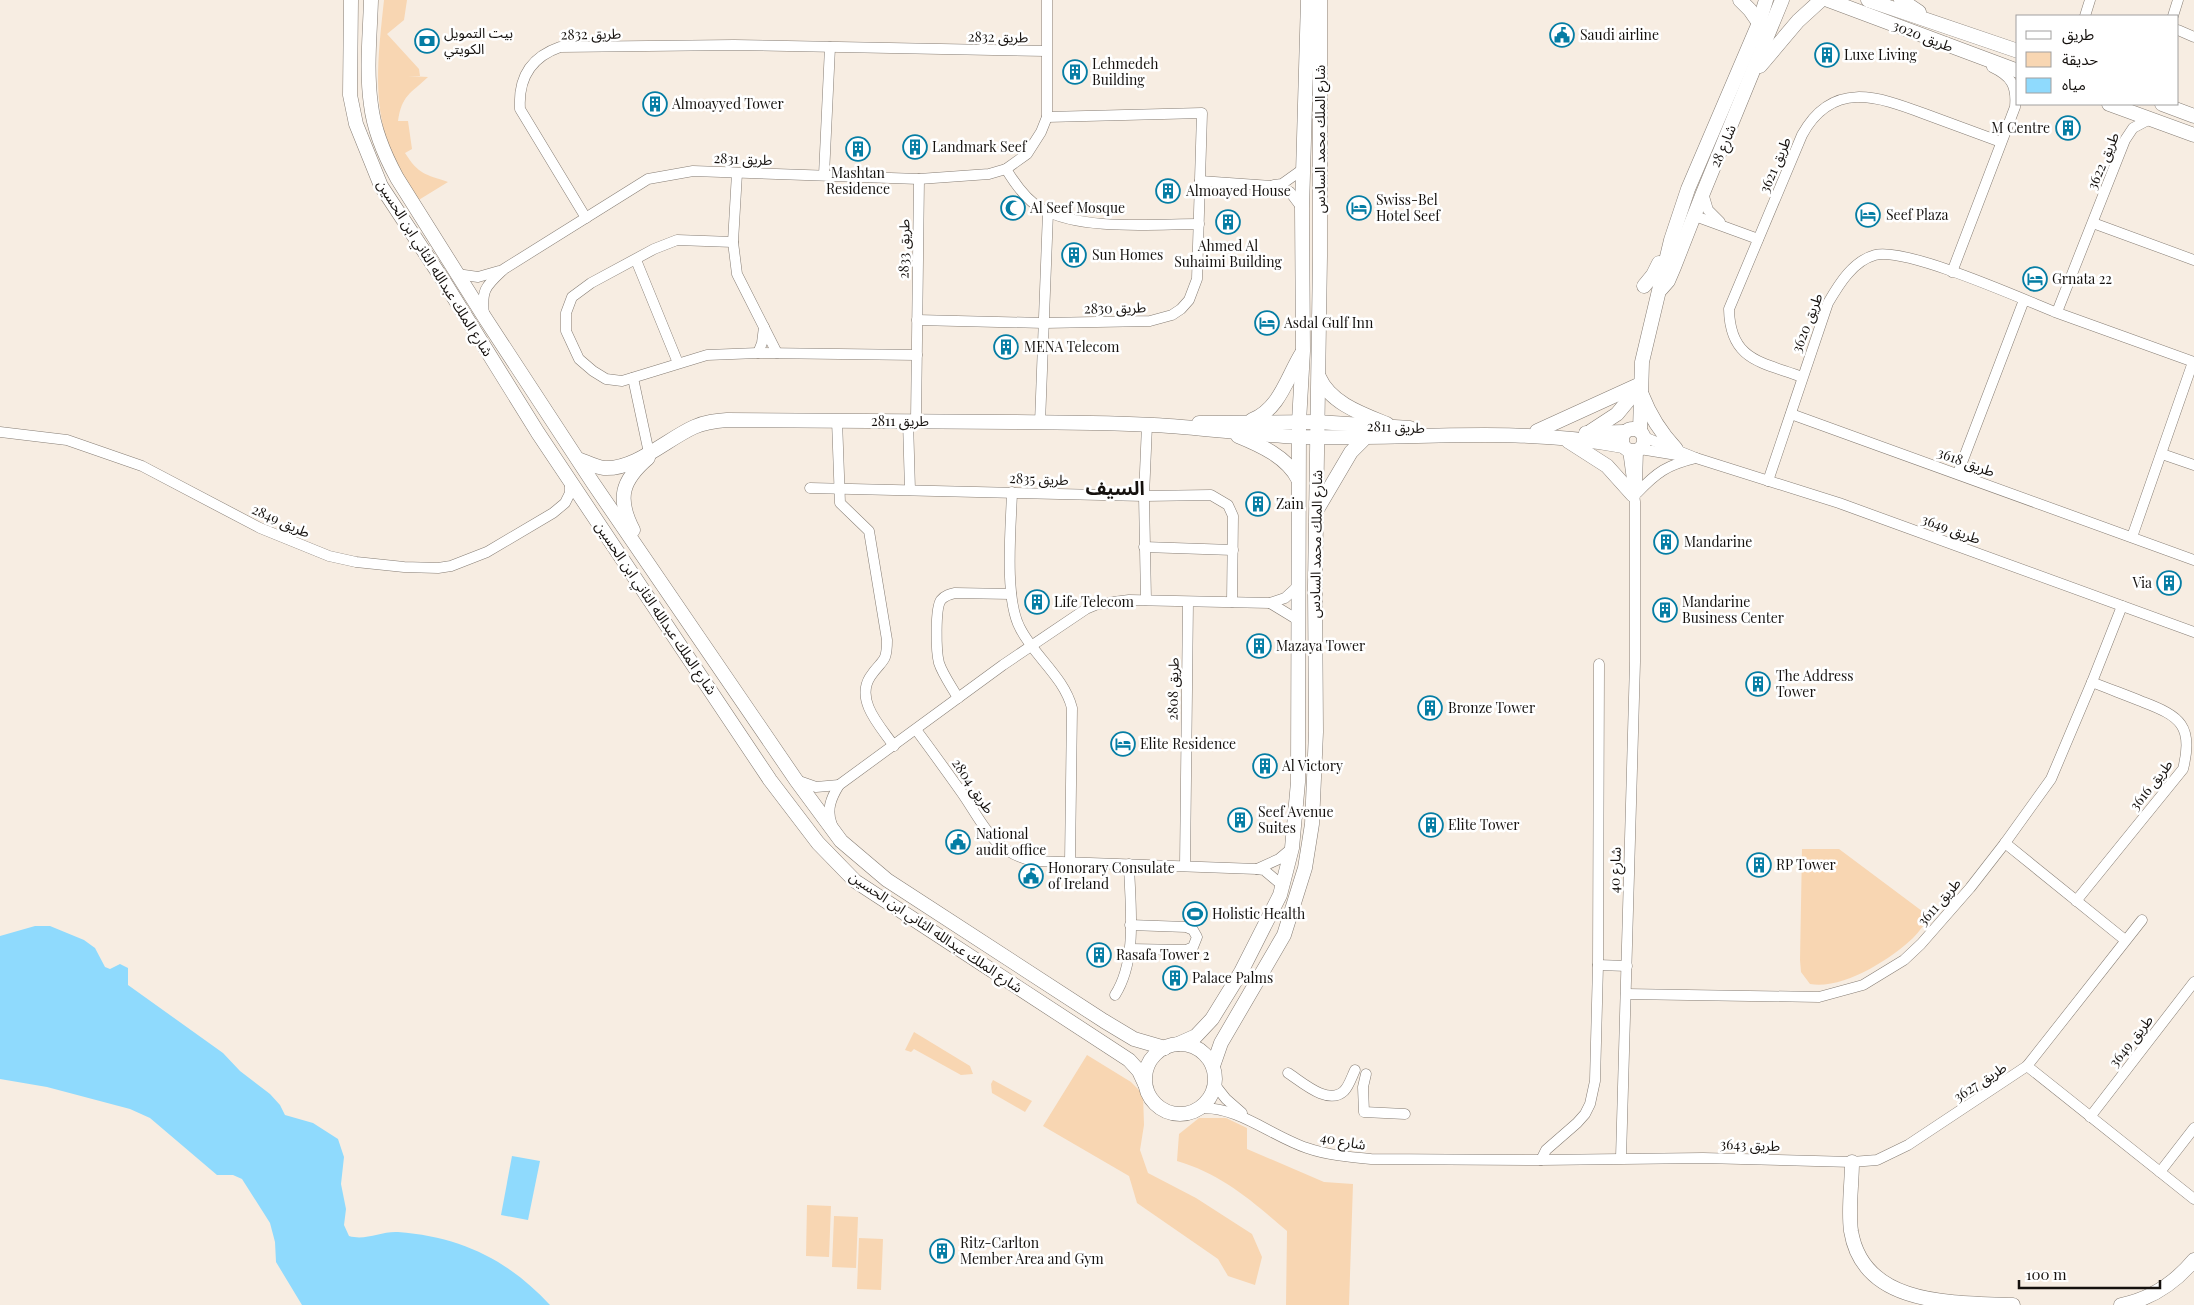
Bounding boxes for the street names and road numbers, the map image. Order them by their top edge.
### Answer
street label: طريق 3020 [1890,15,1956,57]
street label: طريق 2832 [561,23,621,45]
street label: طريق 2832 [968,26,1028,48]
street label: شارع الملك محمد السادس [1310,65,1331,213]
street label: شارع 28 [1705,121,1742,171]
street label: طريق 3622 [2082,129,2124,193]
street label: طريق 3621 [1754,134,1796,196]
street label: طريق 2831 [713,148,773,170]
street label: شارع الملك عبدالله الثاني ابن الحسين [371,176,498,361]
street label: طريق 2833 [893,219,915,279]
street label: طريق 3620 [1787,290,1827,356]
street label: طريق 2830 [1084,297,1146,319]
street label: طريق 2811 [871,411,929,431]
street label: طريق 2811 [1367,416,1425,438]
street label: طريق 3618 [1935,442,1997,482]
street label: طريق 2835 [1009,468,1069,490]
street label: شارع الملك محمد السادس [1305,470,1328,618]
street label: طريق 2849 [249,499,313,543]
street label: طريق 3649 [1919,509,1983,549]
street label: شارع الملك عبدالله الثاني ابن الحسين [589,517,722,699]
street label: طريق 2808 [1162,657,1184,721]
street label: طريق 2804 [947,754,999,818]
street label: طريق 3616 [2125,755,2177,815]
street label: شارع 40 [1604,847,1627,893]
street label: شارع الملك عبدالله الثاني ابن الحسين [845,866,1027,999]
street label: طريق 3611 [1913,874,1965,930]
street label: طريق 3649 [2104,1011,2158,1071]
street label: طريق 3627 [1950,1057,2010,1107]
street label: شارع 40 [1318,1127,1367,1156]
street label: طريق 3643 [1720,1134,1780,1156]

